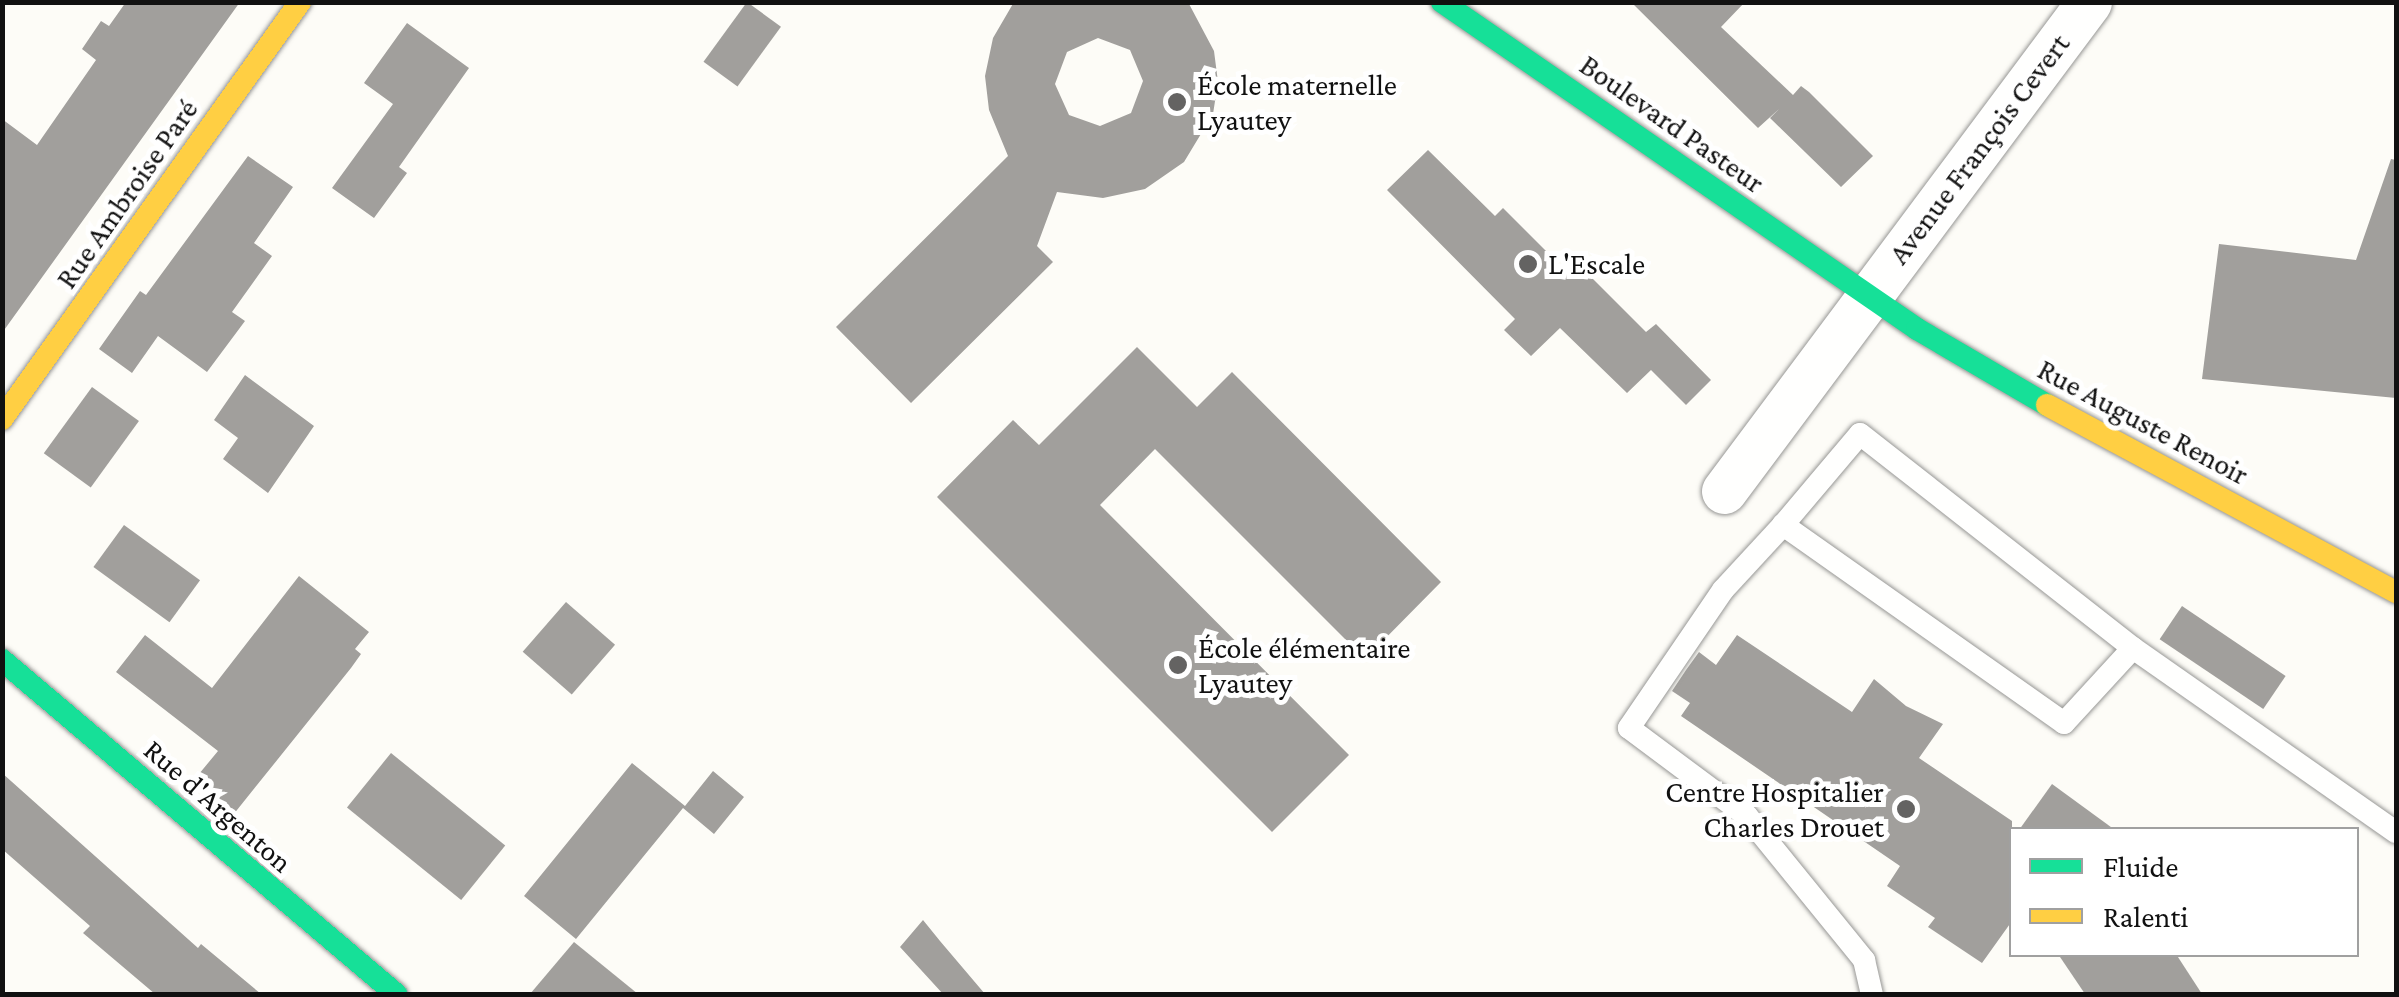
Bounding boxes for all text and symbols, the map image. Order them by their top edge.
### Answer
street label: Avenue François Cevert [1881,27,2077,271]
street label: Boulevard Pasteur [1573,47,1771,201]
place label: École maternelle Lyautey [1197,67,1397,138]
marker: École maternelle Lyautey [1166,91,1188,113]
street label: Rue Ambroise Paré [48,93,206,295]
place label: L'Escale [1548,246,1645,282]
marker: L'Escale [1517,253,1539,275]
street label: Rue Auguste Renoir [2032,351,2254,493]
place label: École élémentaire Lyautey [1198,630,1411,700]
marker: École élémentaire Lyautey [1167,654,1189,676]
street label: Rue d'Argenton [136,732,300,880]
place label: Centre Hospitalier Charles Drouet [1665,774,1884,844]
marker: Centre Hospitalier Charles Drouet [1893,796,1919,822]
legend [2009,827,2359,957]
text: Fluide [2103,850,2178,883]
text: Ralenti [2103,900,2188,933]

